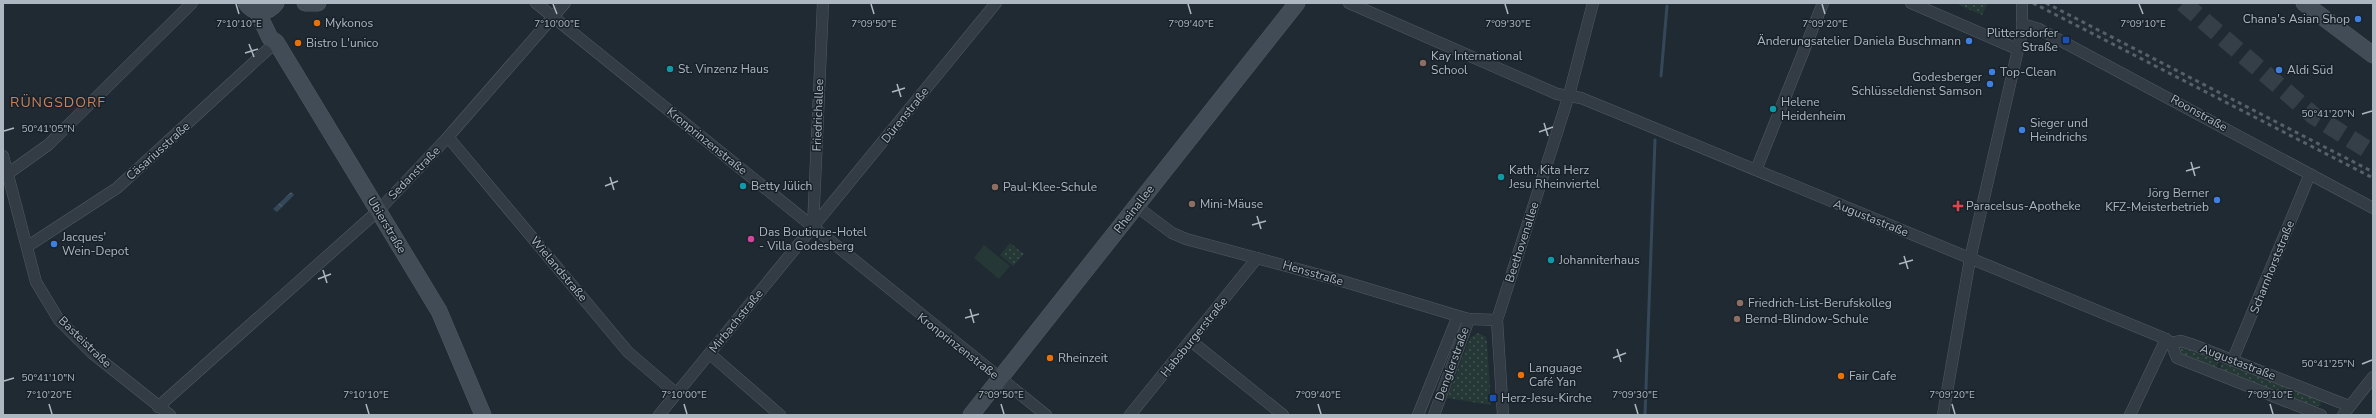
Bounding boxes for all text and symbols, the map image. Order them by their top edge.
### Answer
place label: Chana's Asian Shop [2243,11,2350,27]
marker: Chana's Asian Shop [2353,14,2363,24]
place label: Mykonos [325,15,373,31]
text: 7°10'10"E [216,17,262,31]
text: 7°10'00"E [534,17,580,31]
text: 7°09'50"E [851,17,897,31]
text: 7°09'40"E [1168,17,1214,31]
text: 7°09'30"E [1485,17,1531,31]
text: 7°09'20"E [1802,17,1848,31]
text: 7°09'10"E [2120,17,2166,31]
marker: Mykonos [312,18,322,28]
place label: Plittersdorfer Straße [1987,25,2059,55]
place label: Änderungsatelier Daniela Buschmann [1757,33,1961,49]
place label: Bistro L'unico [306,35,379,51]
marker: Plittersdorfer Straße [2061,35,2071,45]
marker: Änderungsatelier Daniela Buschmann [1964,36,1974,46]
marker: Bistro L'unico [293,38,303,48]
place label: Kay International School [1431,48,1523,78]
marker: Kay International School [1418,58,1428,68]
place label: St. Vinzenz Haus [678,61,769,77]
place label: Aldi Süd [2287,62,2333,78]
marker: St. Vinzenz Haus [665,64,675,74]
place label: Top-Clean [2000,64,2056,80]
marker: Aldi Süd [2274,65,2284,75]
marker: Top-Clean [1987,67,1997,77]
place label: Godesberger Schlüsseldienst Samson [1851,69,1983,99]
street label: Friedrichallee [809,78,827,152]
marker: Godesberger Schlüsseldienst Samson [1985,79,1995,89]
street label: Dürenstraße [878,84,932,146]
street label: Roonstraße [2168,91,2230,135]
district label: RÜNGSDORF [10,93,106,112]
place label: Helene Heidenheim [1781,94,1846,124]
street label: Kronprinzenstraße [663,104,751,178]
marker: Helene Heidenheim [1768,104,1778,114]
text: 50°41'20"N [2301,107,2355,121]
place label: Sieger und Heindrichs [2030,115,2088,145]
street label: Cäsariusstraße [123,118,193,184]
text: 50°41'05"N [21,122,75,136]
marker: Sieger und Heindrichs [2017,125,2027,135]
street label: Sedanstraße [385,143,443,203]
place label: Kath. Kita Herz Jesu Rheinviertel [1508,162,1600,192]
marker: Kath. Kita Herz Jesu Rheinviertel [1496,172,1506,182]
place label: Betty Jülich [751,178,812,194]
place label: Paul-Klee-Schule [1003,179,1097,195]
marker: Betty Jülich [738,181,748,191]
marker: Paul-Klee-Schule [990,182,1000,192]
street label: Rheinallee [1110,182,1158,236]
place label: Jörg Berner KFZ-Meisterbetrieb [2105,185,2210,215]
street label: Ubierstraße [364,194,410,256]
marker: Jörg Berner KFZ-Meisterbetrieb [2212,195,2222,205]
place label: Mini-Mäuse [1200,196,1263,212]
street label: Augustastraße [1831,196,1911,240]
place label: Paracelsus-Apotheke [1966,198,2081,214]
marker: Mini-Mäuse [1187,199,1197,209]
street label: Beethovenallee [1501,200,1543,284]
marker: Paracelsus-Apotheke [1953,201,1963,211]
street label: Scharnhorststraße [2246,218,2298,316]
place label: Das Boutique-Hotel - Villa Godesberg [759,224,867,254]
place label: Jacques' Wein-Depot [61,229,129,259]
street label: Wielandstraße [527,233,591,305]
marker: Das Boutique-Hotel - Villa Godesberg [746,234,756,244]
marker: Jacques' Wein-Depot [49,239,59,249]
place label: Johanniterhaus [1558,252,1640,268]
marker: Johanniterhaus [1546,255,1556,265]
street label: Hensstraße [1281,257,1345,289]
street label: Mirbachstraße [705,286,767,356]
street label: Habsburgerstraße [1157,294,1231,380]
place label: Friedrich-List-Berufskolleg [1748,295,1892,311]
marker: Friedrich-List-Berufskolleg [1735,298,1745,308]
street label: Kronprinzenstraße [914,309,1002,383]
place label: Bernd-Blindow-Schule [1745,311,1869,327]
street label: Basteistraße [55,313,115,371]
marker: Bernd-Blindow-Schule [1732,314,1742,324]
street label: Denglerstraße [1431,325,1473,403]
street label: Augustastraße [2198,340,2278,384]
place label: Rheinzeit [1058,350,1108,366]
marker: Rheinzeit [1045,353,1055,363]
text: 50°41'25"N [2301,357,2355,371]
place label: Language Café Yan [1529,360,1582,390]
place label: Fair Cafe [1849,368,1896,384]
marker: Language Café Yan [1516,370,1526,380]
text: 50°41'10"N [21,371,75,385]
marker: Fair Cafe [1836,371,1846,381]
text: 7°10'20"E [26,388,72,402]
text: 7°10'10"E [343,388,389,402]
text: 7°10'00"E [661,388,707,402]
text: 7°09'50"E [978,388,1024,402]
text: 7°09'40"E [1295,388,1341,402]
text: 7°09'30"E [1612,388,1658,402]
text: 7°09'20"E [1929,388,1975,402]
text: 7°09'10"E [2247,388,2293,402]
place label: Herz-Jesu-Kirche [1501,390,1592,406]
marker: Herz-Jesu-Kirche [1488,393,1498,403]

